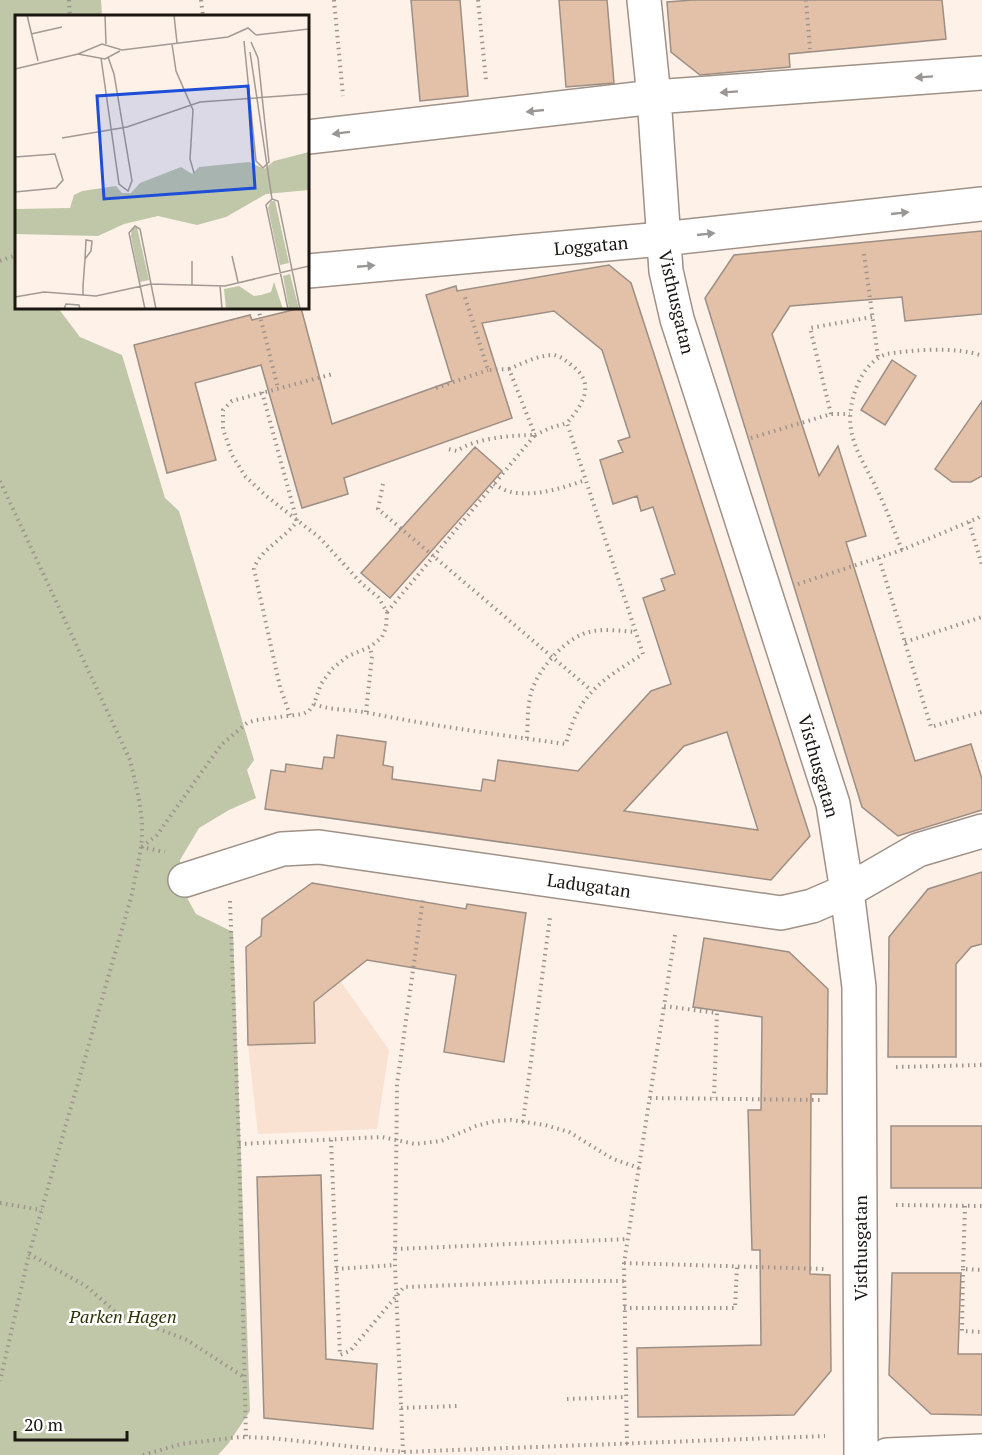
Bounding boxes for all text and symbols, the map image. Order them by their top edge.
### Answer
inset map [15,15,309,309]
one-way arrow [914,73,933,82]
one-way arrow [720,87,739,97]
one-way arrow [526,106,545,116]
one-way arrow [332,128,351,138]
one-way arrow [891,208,910,218]
one-way arrow [697,229,716,239]
street label: Loggatan [553,230,629,260]
street label: Visthusgatan [653,248,701,357]
one-way arrow [356,261,375,271]
street label: Visthusgatan [793,712,845,821]
street label: Ladugatan [546,867,633,903]
street label: Visthusgatan [848,1195,872,1301]
park label: Parken Hagen [68,1304,177,1328]
scale bar [15,1404,128,1442]
text: 20 m [24,1412,64,1436]

